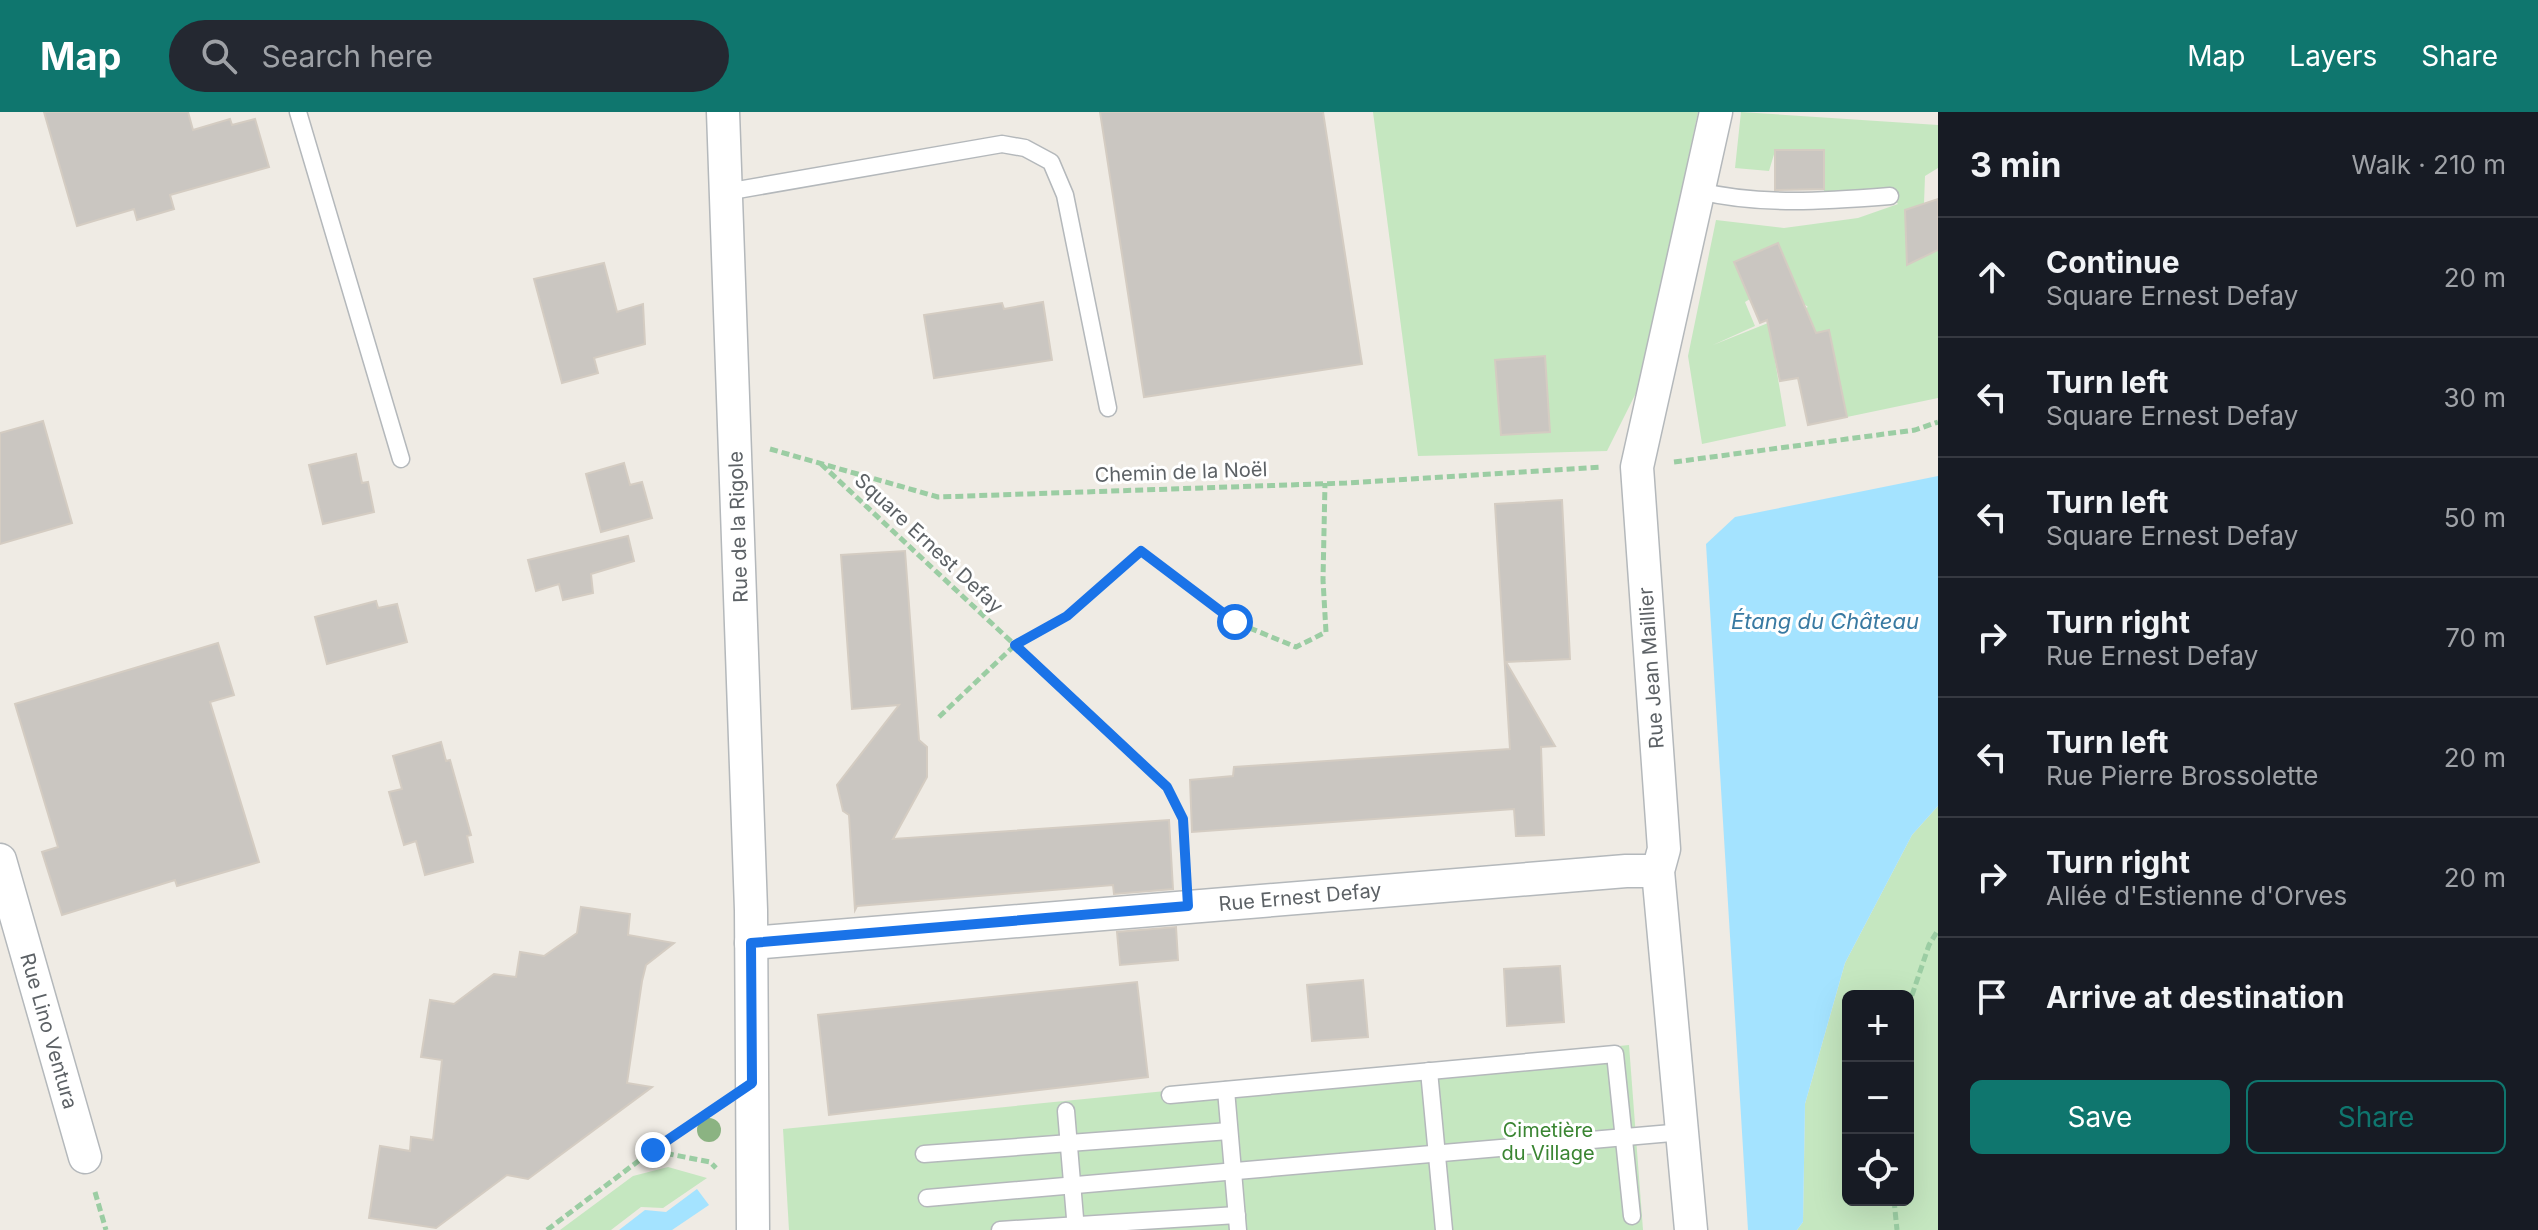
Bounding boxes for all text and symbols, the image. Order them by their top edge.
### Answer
search box [169,20,729,92]
text: Map [40,33,121,79]
icon: search [197,34,241,78]
text: Search here [261,38,433,74]
text: Map [2187,39,2245,73]
text: Layers [2289,39,2377,73]
text: Share [2421,39,2498,73]
text: 3 min [1970,144,2061,185]
text: Walk · 210 m [2351,149,2506,180]
text: Continue [2046,244,2180,280]
icon: ahead [1970,255,2014,299]
text: 20 m [2444,262,2506,293]
text: Square Ernest Defay [2046,280,2298,311]
text: Turn left [2046,364,2168,400]
icon: left [1970,375,2014,419]
text: 30 m [2443,382,2506,413]
text: Square Ernest Defay [2046,400,2298,431]
street label: Rue de la Rigole [723,451,753,603]
street label: Chemin de la Noël [1094,457,1268,487]
street label: Square Ernest Defay [850,468,1008,618]
text: Turn left [2046,484,2168,520]
icon: left [1970,495,2014,539]
text: 50 m [2444,502,2506,533]
text: Square Ernest Defay [2046,520,2298,551]
street label: Rue Jean Maillier [1633,586,1669,750]
route start [1217,604,1253,640]
text: Turn right [2046,604,2190,640]
water label: Étang du Château [1731,608,1919,634]
icon: right [1970,615,2014,659]
text: 70 m [2445,622,2506,653]
text: Rue Ernest Defay [2046,640,2258,671]
text: Turn left [2046,724,2168,760]
icon: left [1970,735,2014,779]
text: 20 m [2444,742,2506,773]
text: Rue Pierre Brossolette [2046,760,2318,791]
text: Turn right [2046,844,2190,880]
icon: right [1970,855,2014,899]
text: 20 m [2444,862,2506,893]
street label: Rue Ernest Defay [1218,878,1382,916]
text: Allée d'Estienne d'Orves [2046,880,2347,911]
street label: Rue Lino Ventura [15,950,83,1112]
icon: arrive [1970,975,2014,1019]
text: Arrive at destination [2046,979,2344,1015]
map controls [1842,990,1914,1206]
button: + [1842,990,1914,1062]
button: − [1842,1062,1914,1134]
button: Save [1970,1080,2230,1154]
button: Share [2246,1080,2506,1154]
park label: Cimetière du Village [1501,1118,1595,1165]
route end [635,1132,671,1168]
button: locate [1842,1134,1914,1206]

